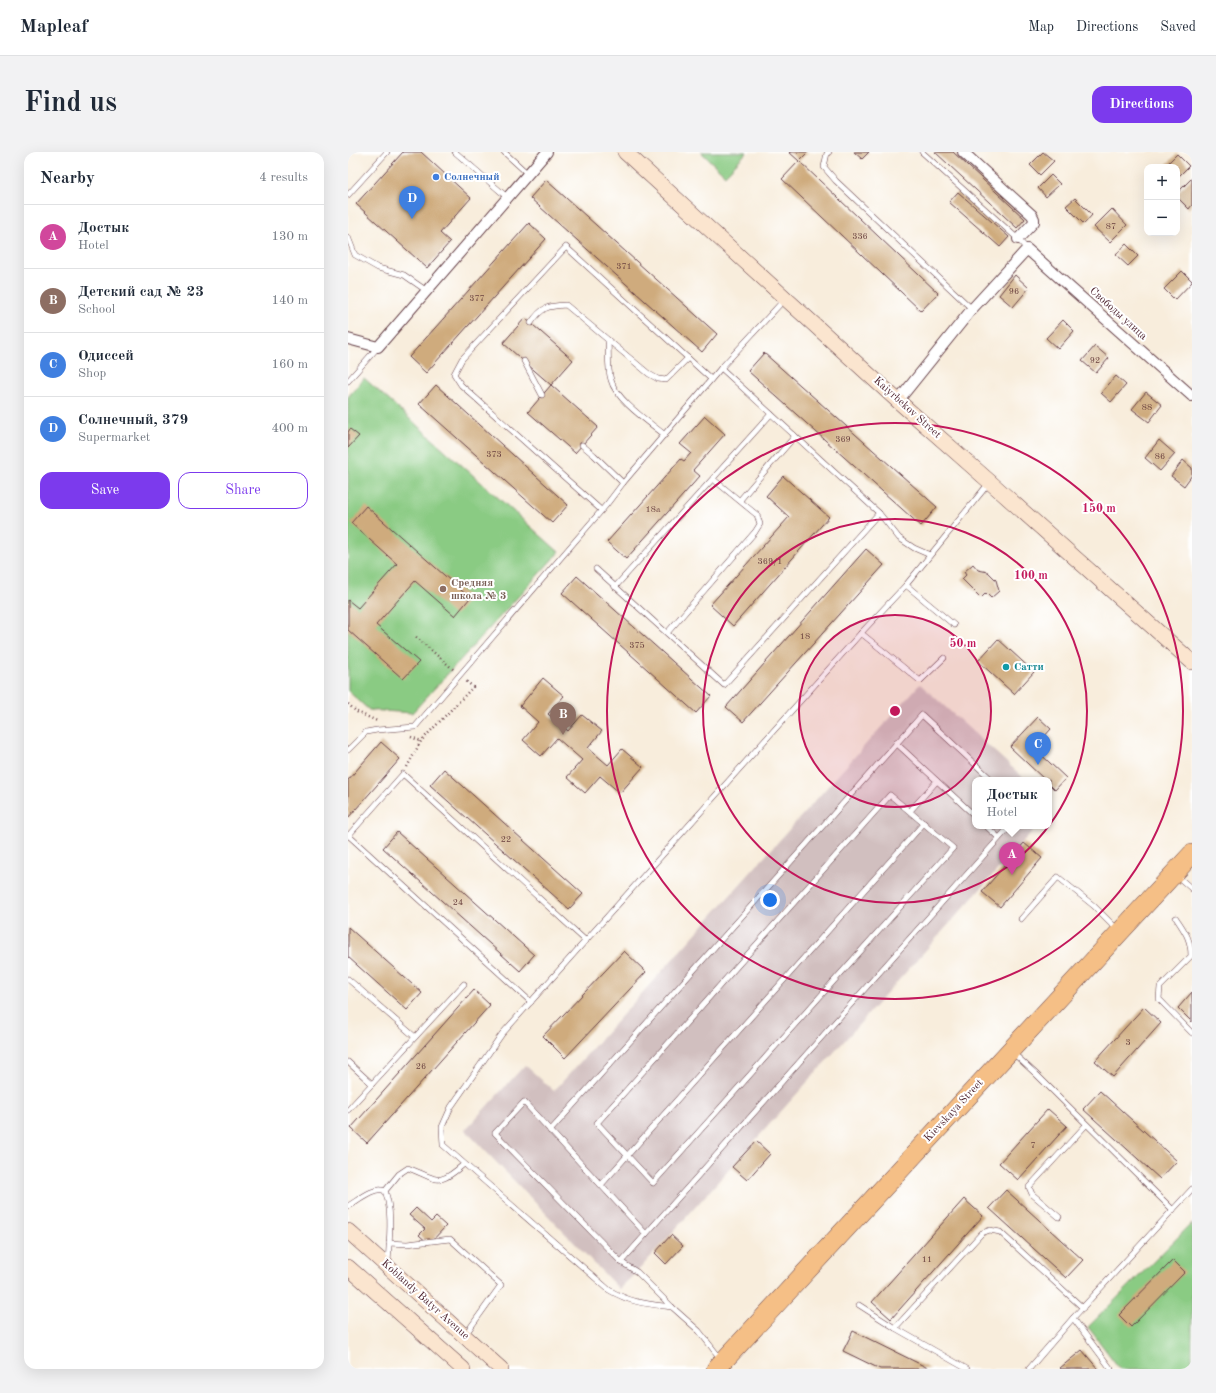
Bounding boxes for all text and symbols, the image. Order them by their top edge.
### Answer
text: Mapleaf [20,18,88,37]
text: Map [1028,20,1054,34]
text: Directions [1076,20,1138,34]
text: Saved [1160,20,1196,34]
button: Directions [1092,86,1192,123]
text: Find us [24,90,117,118]
map controls [1144,164,1180,236]
button: + [1144,164,1180,200]
text: Nearby [40,170,95,187]
text: 4 results [259,171,308,184]
marker: Солнечный [431,172,441,182]
place label: Солнечный [444,172,499,183]
pin: D [399,186,425,219]
button: − [1144,200,1180,236]
text: Достык [78,221,129,236]
house number: 87 [1106,222,1116,231]
text: A [48,230,58,243]
text: 130 m [271,230,308,243]
house number: 336 [852,232,868,241]
text: Hotel [78,239,109,252]
house number: 371 [616,262,632,271]
text: Детский сад № 23 [78,285,204,300]
street label: Свободы улица [1087,286,1149,343]
house number: 96 [1009,287,1019,296]
text: B [48,294,58,307]
text: 140 m [271,294,308,307]
house number: 377 [469,294,485,303]
text: School [78,303,115,316]
text: Одиссей [78,349,134,364]
house number: 92 [1090,356,1100,365]
text: C [49,358,57,371]
text: 160 m [271,358,308,371]
text: Shop [78,367,106,380]
street label: Kaiyrbekov Street [871,375,943,441]
house number: 88 [1142,403,1152,412]
text: Солнечный, 379 [78,413,188,428]
text: D [48,422,58,435]
text: 400 m [271,422,308,435]
text: Supermarket [78,431,150,444]
house number: 369 [835,435,851,444]
house number: 373 [486,450,502,459]
house number: 86 [1155,452,1165,461]
button: Save [40,472,170,509]
button: Share [178,472,308,509]
text: 150 m [1082,502,1116,515]
house number: 18а [646,505,661,514]
house number: 369/1 [758,557,782,566]
text: 100 m [1014,570,1048,582]
place label: Средняя школа № 3 [451,578,506,602]
marker: Средняя школа № 3 [438,584,448,594]
house number: 18 [800,632,810,641]
text: 50 m [950,637,977,650]
house number: 375 [629,641,645,650]
marker: Сатти [1001,662,1011,672]
place label: Сатти [1014,662,1044,673]
pin: B [550,702,576,735]
centre of rings [888,704,902,718]
pin: C [1025,732,1051,765]
popup [972,777,1052,829]
text: Достык [986,788,1038,803]
text: Hotel [986,806,1017,819]
house number: 22 [501,835,511,844]
pin: A [999,842,1025,875]
your location [760,890,780,910]
house number: 24 [453,898,463,907]
house number: 3 [1125,1038,1131,1047]
house number: 26 [416,1062,426,1071]
street label: Kievskaya Street [922,1077,986,1144]
house number: 7 [1030,1141,1036,1150]
house number: 11 [922,1255,932,1264]
street label: Koblandy Batyr Avenue [379,1258,471,1342]

